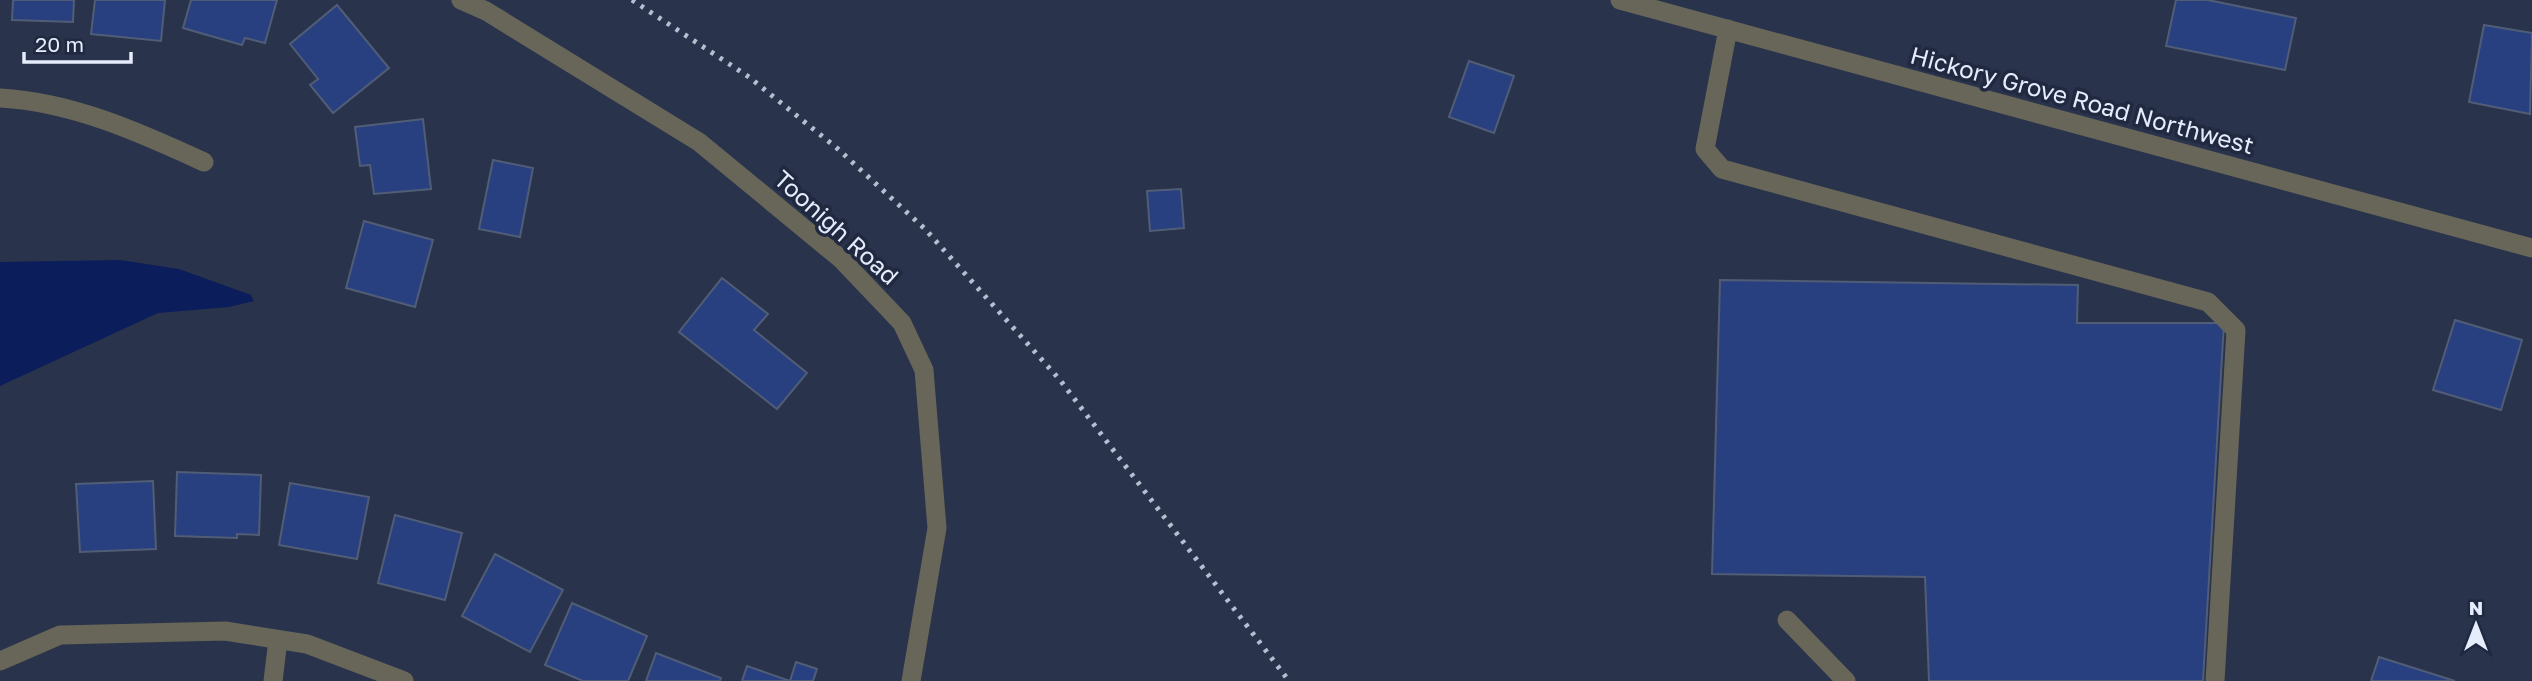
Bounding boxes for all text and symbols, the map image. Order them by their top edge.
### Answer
scale bar [24,21,131,65]
text: 20 m [35,31,84,57]
street label: Hickory Grove Road Northwest [1907,40,2257,159]
street label: Toonigh Road [769,164,905,290]
north arrow [2441,590,2511,660]
text: N [2469,596,2483,619]

